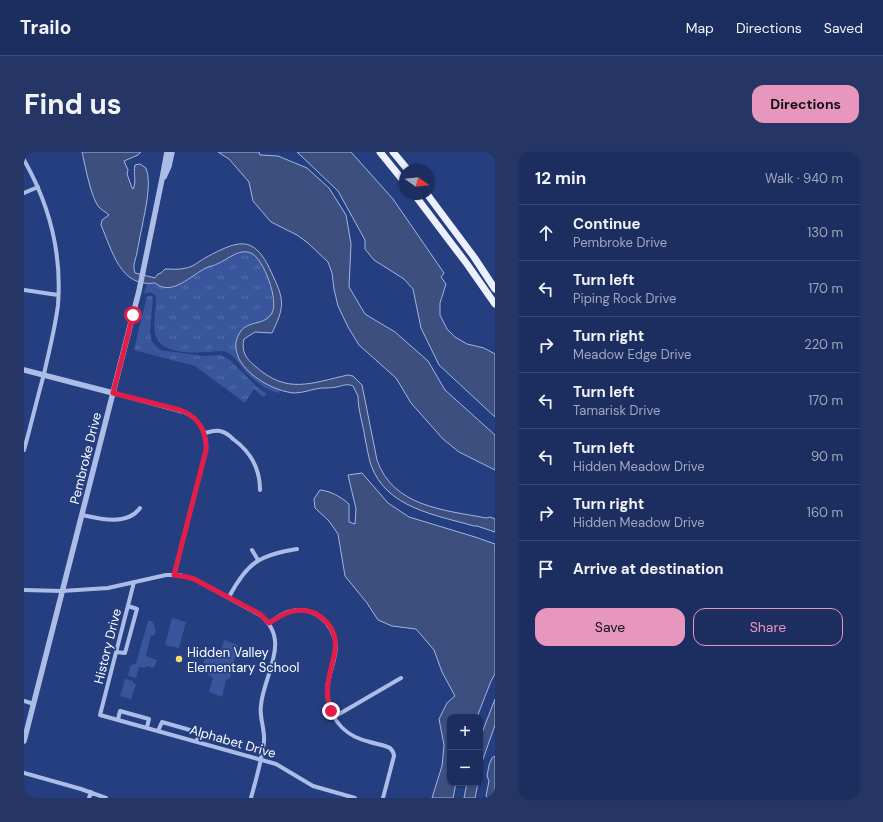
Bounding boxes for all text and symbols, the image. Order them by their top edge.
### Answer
text: Trailo [20,15,71,40]
text: Map [686,19,714,37]
text: Directions [736,19,802,37]
text: Saved [824,19,863,37]
button: Directions [752,85,859,123]
text: Find us [24,86,122,123]
north arrow [399,164,435,200]
text: 12 min [535,167,586,189]
text: Walk · 940 m [765,170,843,187]
text: Continue [573,214,641,234]
icon: ahead [535,222,557,244]
text: 130 m [807,224,843,241]
text: Pembroke Drive [573,234,667,251]
text: Turn left [573,270,634,290]
icon: left [535,278,557,300]
text: 170 m [808,280,843,297]
text: Piping Rock Drive [573,290,676,307]
route start [124,306,142,324]
text: Turn right [573,326,644,346]
icon: right [535,334,557,356]
text: 220 m [804,336,843,353]
text: Meadow Edge Drive [573,346,692,363]
text: Turn left [573,382,634,402]
icon: left [535,390,557,412]
text: 170 m [808,392,843,409]
text: Tamarisk Drive [573,402,660,419]
street label: Pembroke Drive [66,410,105,506]
text: Turn left [573,438,634,458]
icon: left [535,446,557,468]
text: 90 m [811,448,843,465]
text: Hidden Meadow Drive [573,458,705,475]
text: Turn right [573,494,644,514]
icon: right [535,502,557,524]
text: 160 m [807,504,843,521]
text: Hidden Meadow Drive [573,514,705,531]
icon: arrive [535,558,557,580]
text: Arrive at destination [573,559,724,579]
street label: History Drive [90,607,125,686]
button: Save [535,608,685,646]
button: Share [693,608,843,646]
place label: Hidden Valley Elementary School [187,644,300,676]
marker: Hidden Valley Elementary School [174,654,184,664]
route end [322,702,340,720]
map controls [447,714,483,786]
button: + [447,714,483,750]
street label: Alphabet Drive [188,721,278,762]
button: − [447,750,483,786]

